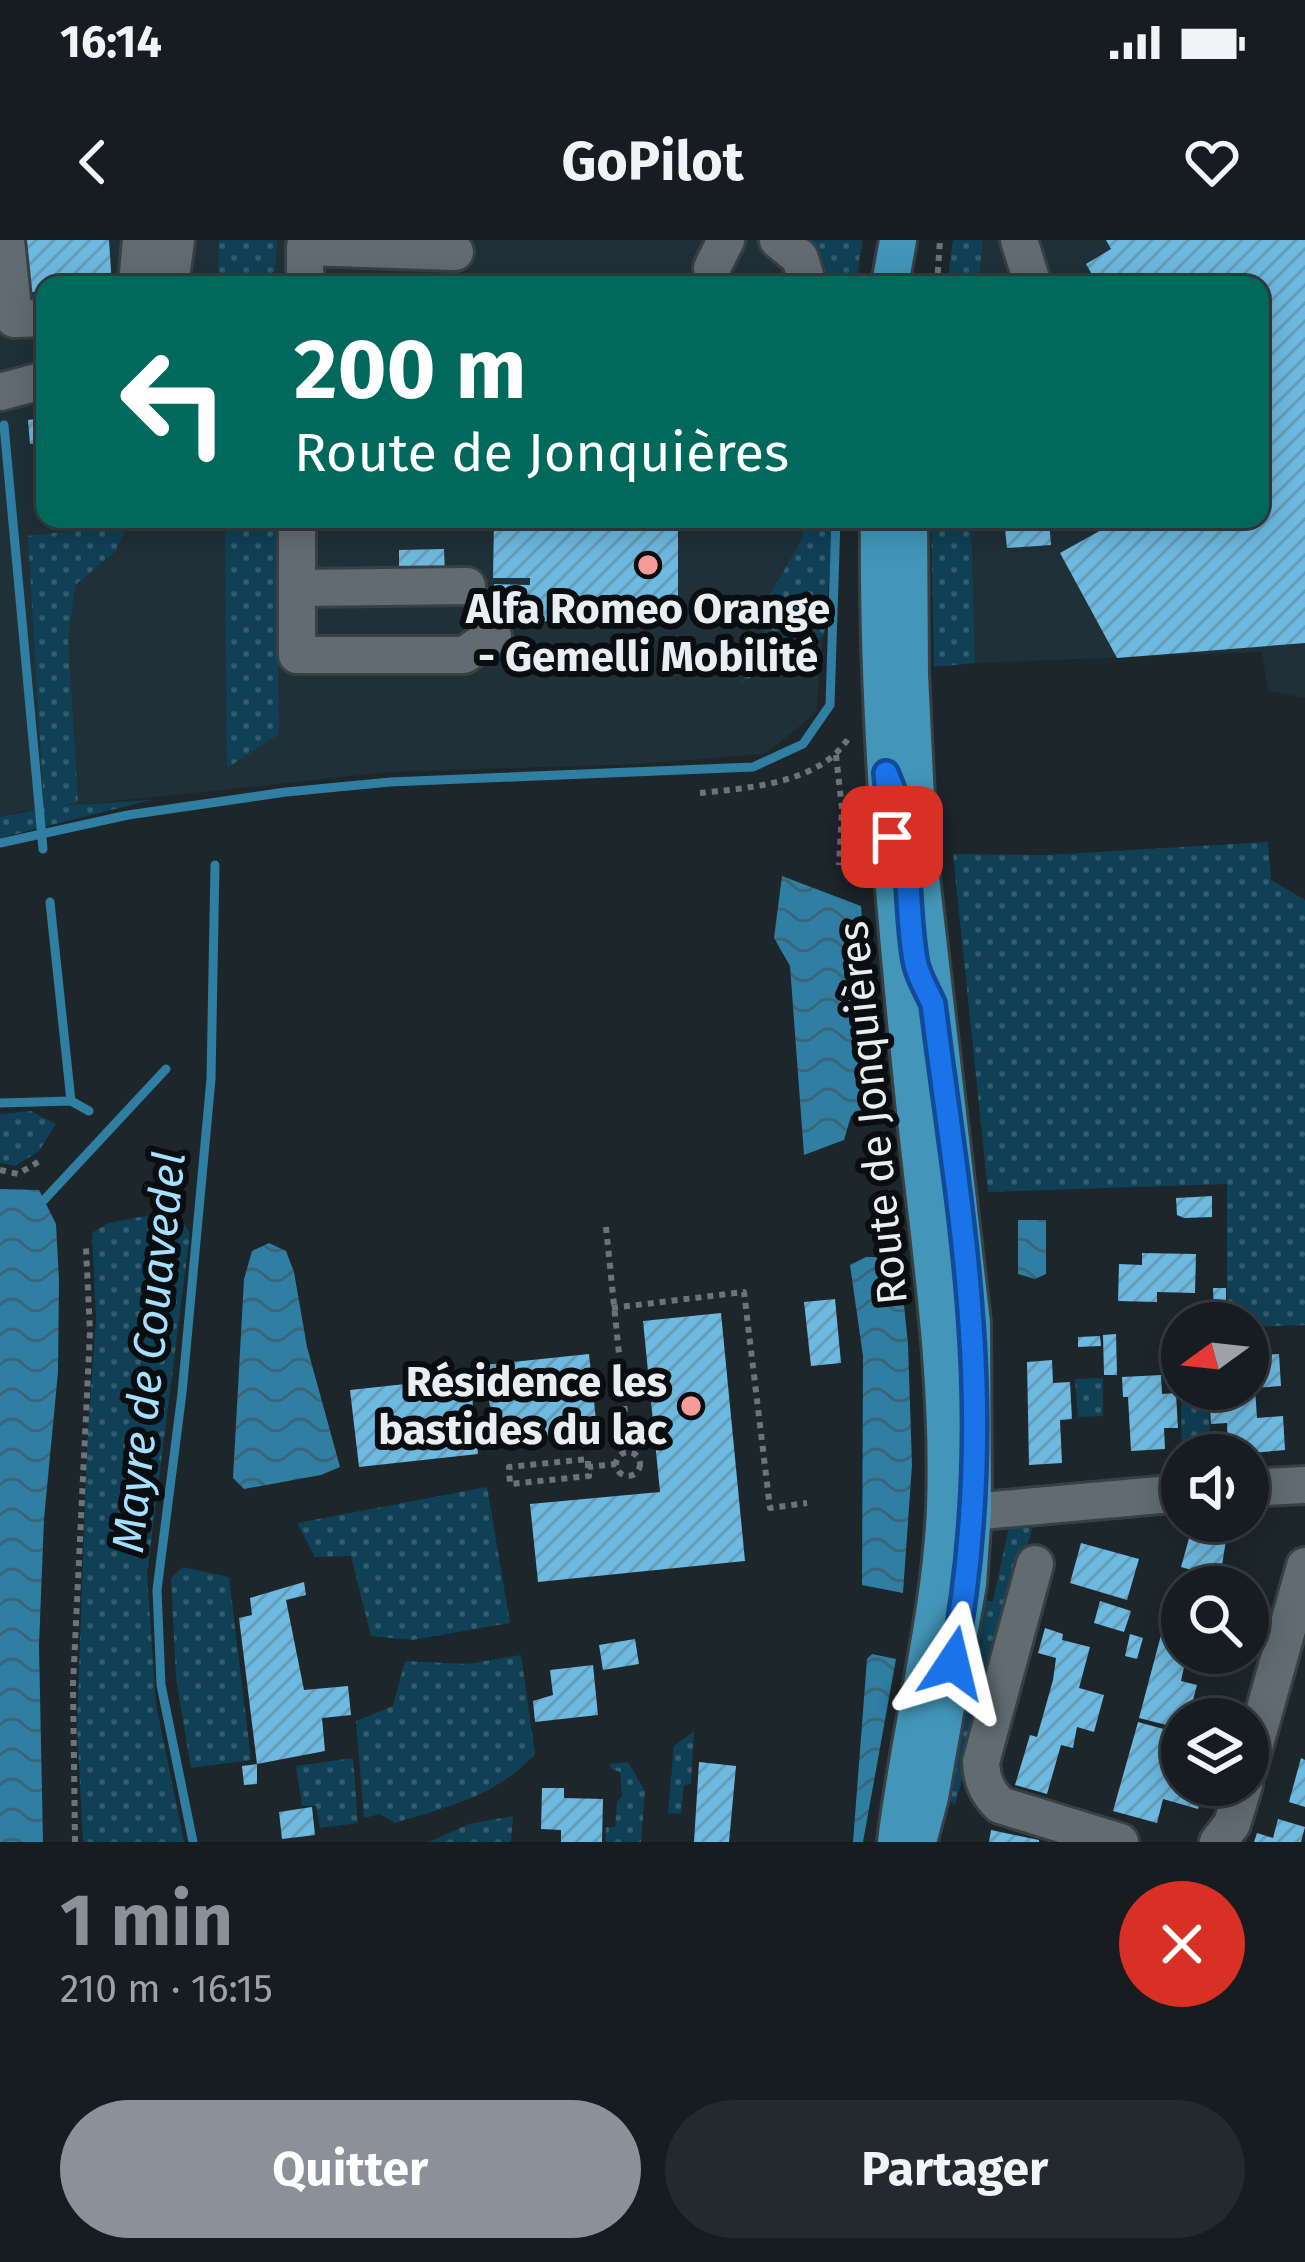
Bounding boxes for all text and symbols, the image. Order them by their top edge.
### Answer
text: 16:14 [60,15,162,69]
icon: back [60,129,126,195]
icon: heart [1179,129,1245,195]
text: GoPilot [561,130,744,194]
text: 200 m [294,319,527,420]
icon: left [96,324,252,480]
text: Route de Jonquières [294,421,789,485]
marker: Alfa Romeo Orange - Gemelli Mobilité [635,552,661,578]
place label: Alfa Romeo Orange - Gemelli Mobilité [465,584,830,682]
pin [841,786,943,888]
icon: arrive [859,804,925,870]
street label: Route de Jonquières [828,919,918,1307]
water label: Mayre de Couavedel [101,1149,197,1555]
north arrow [1161,1302,1269,1410]
map controls [1161,1302,1269,1806]
place label: Résidence les bastides du lac [378,1357,667,1455]
marker: Résidence les bastides du lac [678,1393,704,1419]
button: sound [1161,1434,1269,1542]
button: search [1161,1566,1269,1674]
position arrow [890,1600,1016,1726]
button: layers [1161,1698,1269,1806]
text: 1 min [60,1878,233,1964]
button: close [1119,1881,1245,2007]
text: 210 m · 16:15 [60,1966,273,2012]
button: Quitter [60,2100,641,2238]
button: Partager [665,2100,1245,2238]

